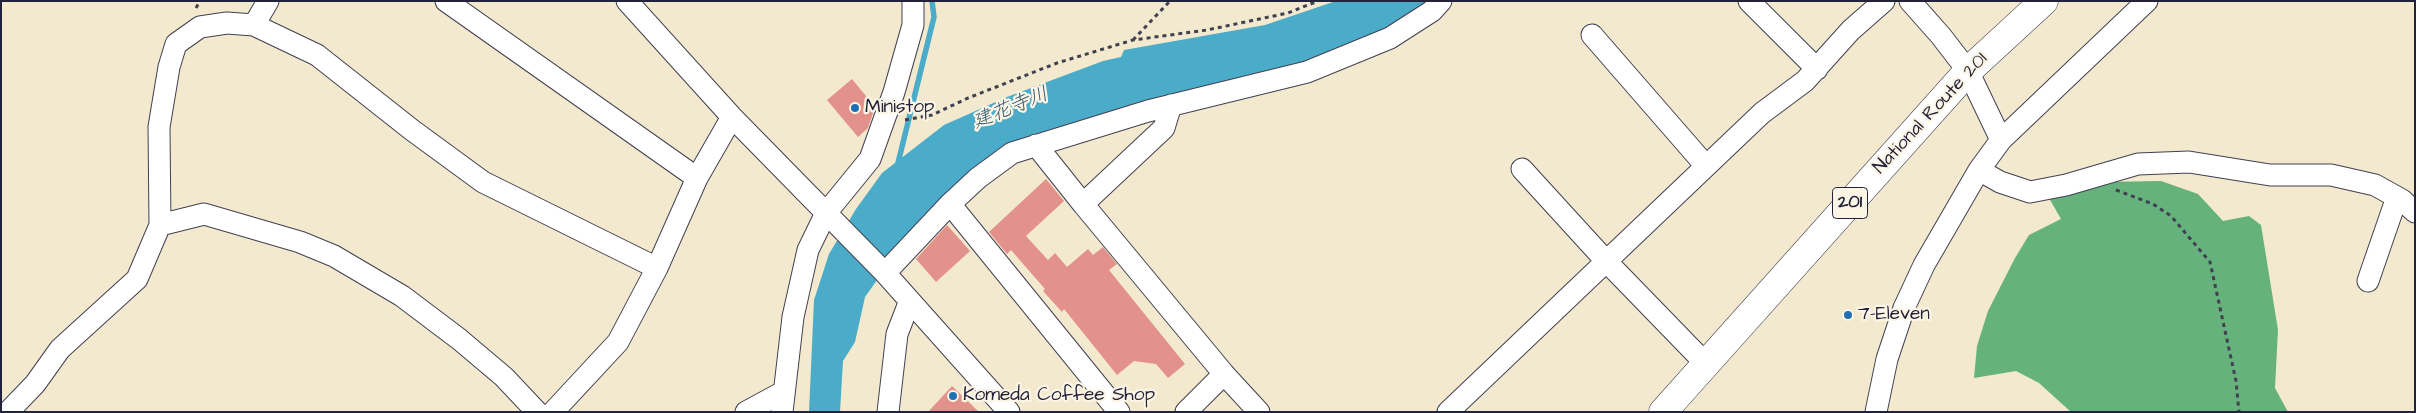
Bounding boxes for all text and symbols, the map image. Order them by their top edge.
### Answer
street label: National Route 201 [1869,49,1993,179]
water label: 建花寺川 [969,83,1053,135]
place label: Ministop [865,97,934,119]
marker: Ministop [849,102,861,114]
road number: 201 [1832,188,1868,218]
place label: 7-Eleven [1858,304,1930,326]
marker: 7-Eleven [1842,309,1854,321]
place label: Komeda Coffee Shop [963,385,1155,407]
marker: Komeda Coffee Shop [947,390,959,402]

